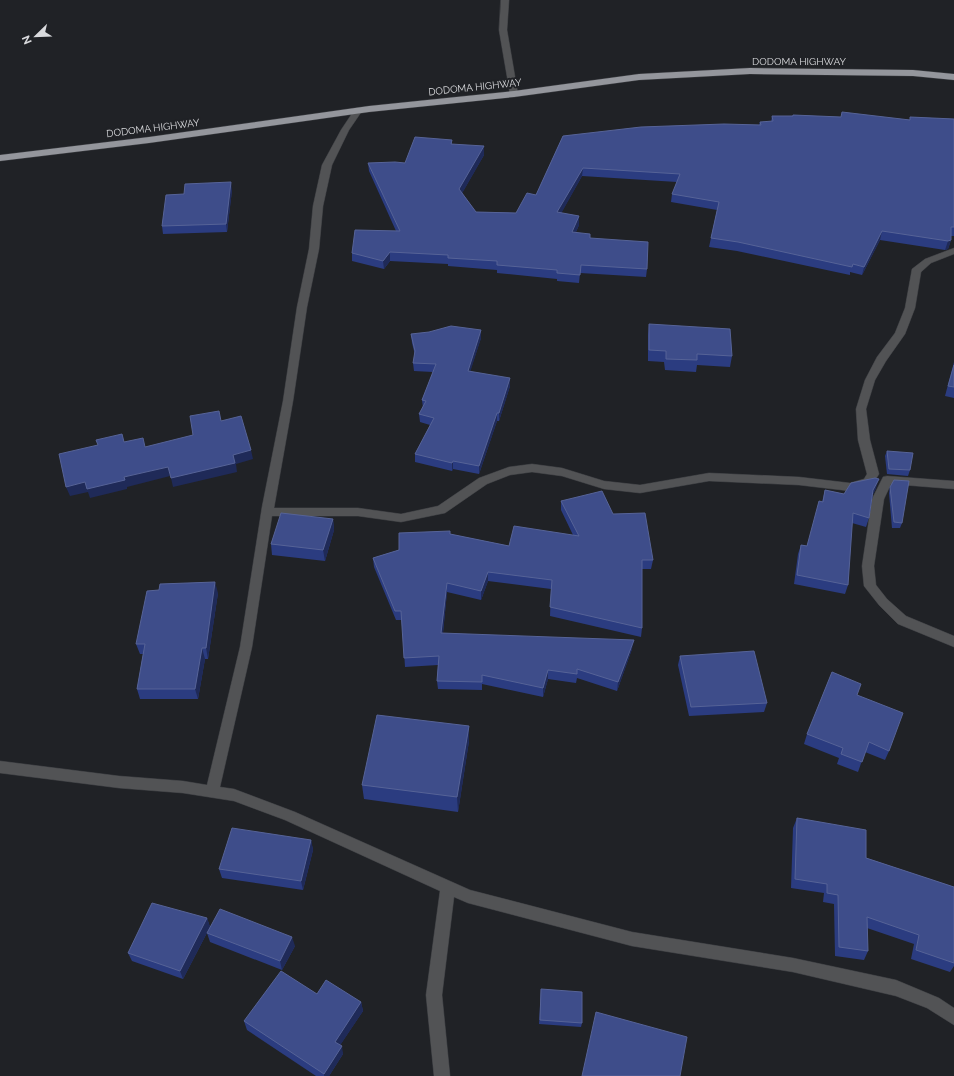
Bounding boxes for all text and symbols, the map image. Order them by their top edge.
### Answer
north arrow [16,16,56,56]
text: N [20,33,35,46]
street label: DODOMA HIGHWAY [752,56,846,67]
street label: DODOMA HIGHWAY [428,77,523,97]
street label: DODOMA HIGHWAY [106,117,201,139]

